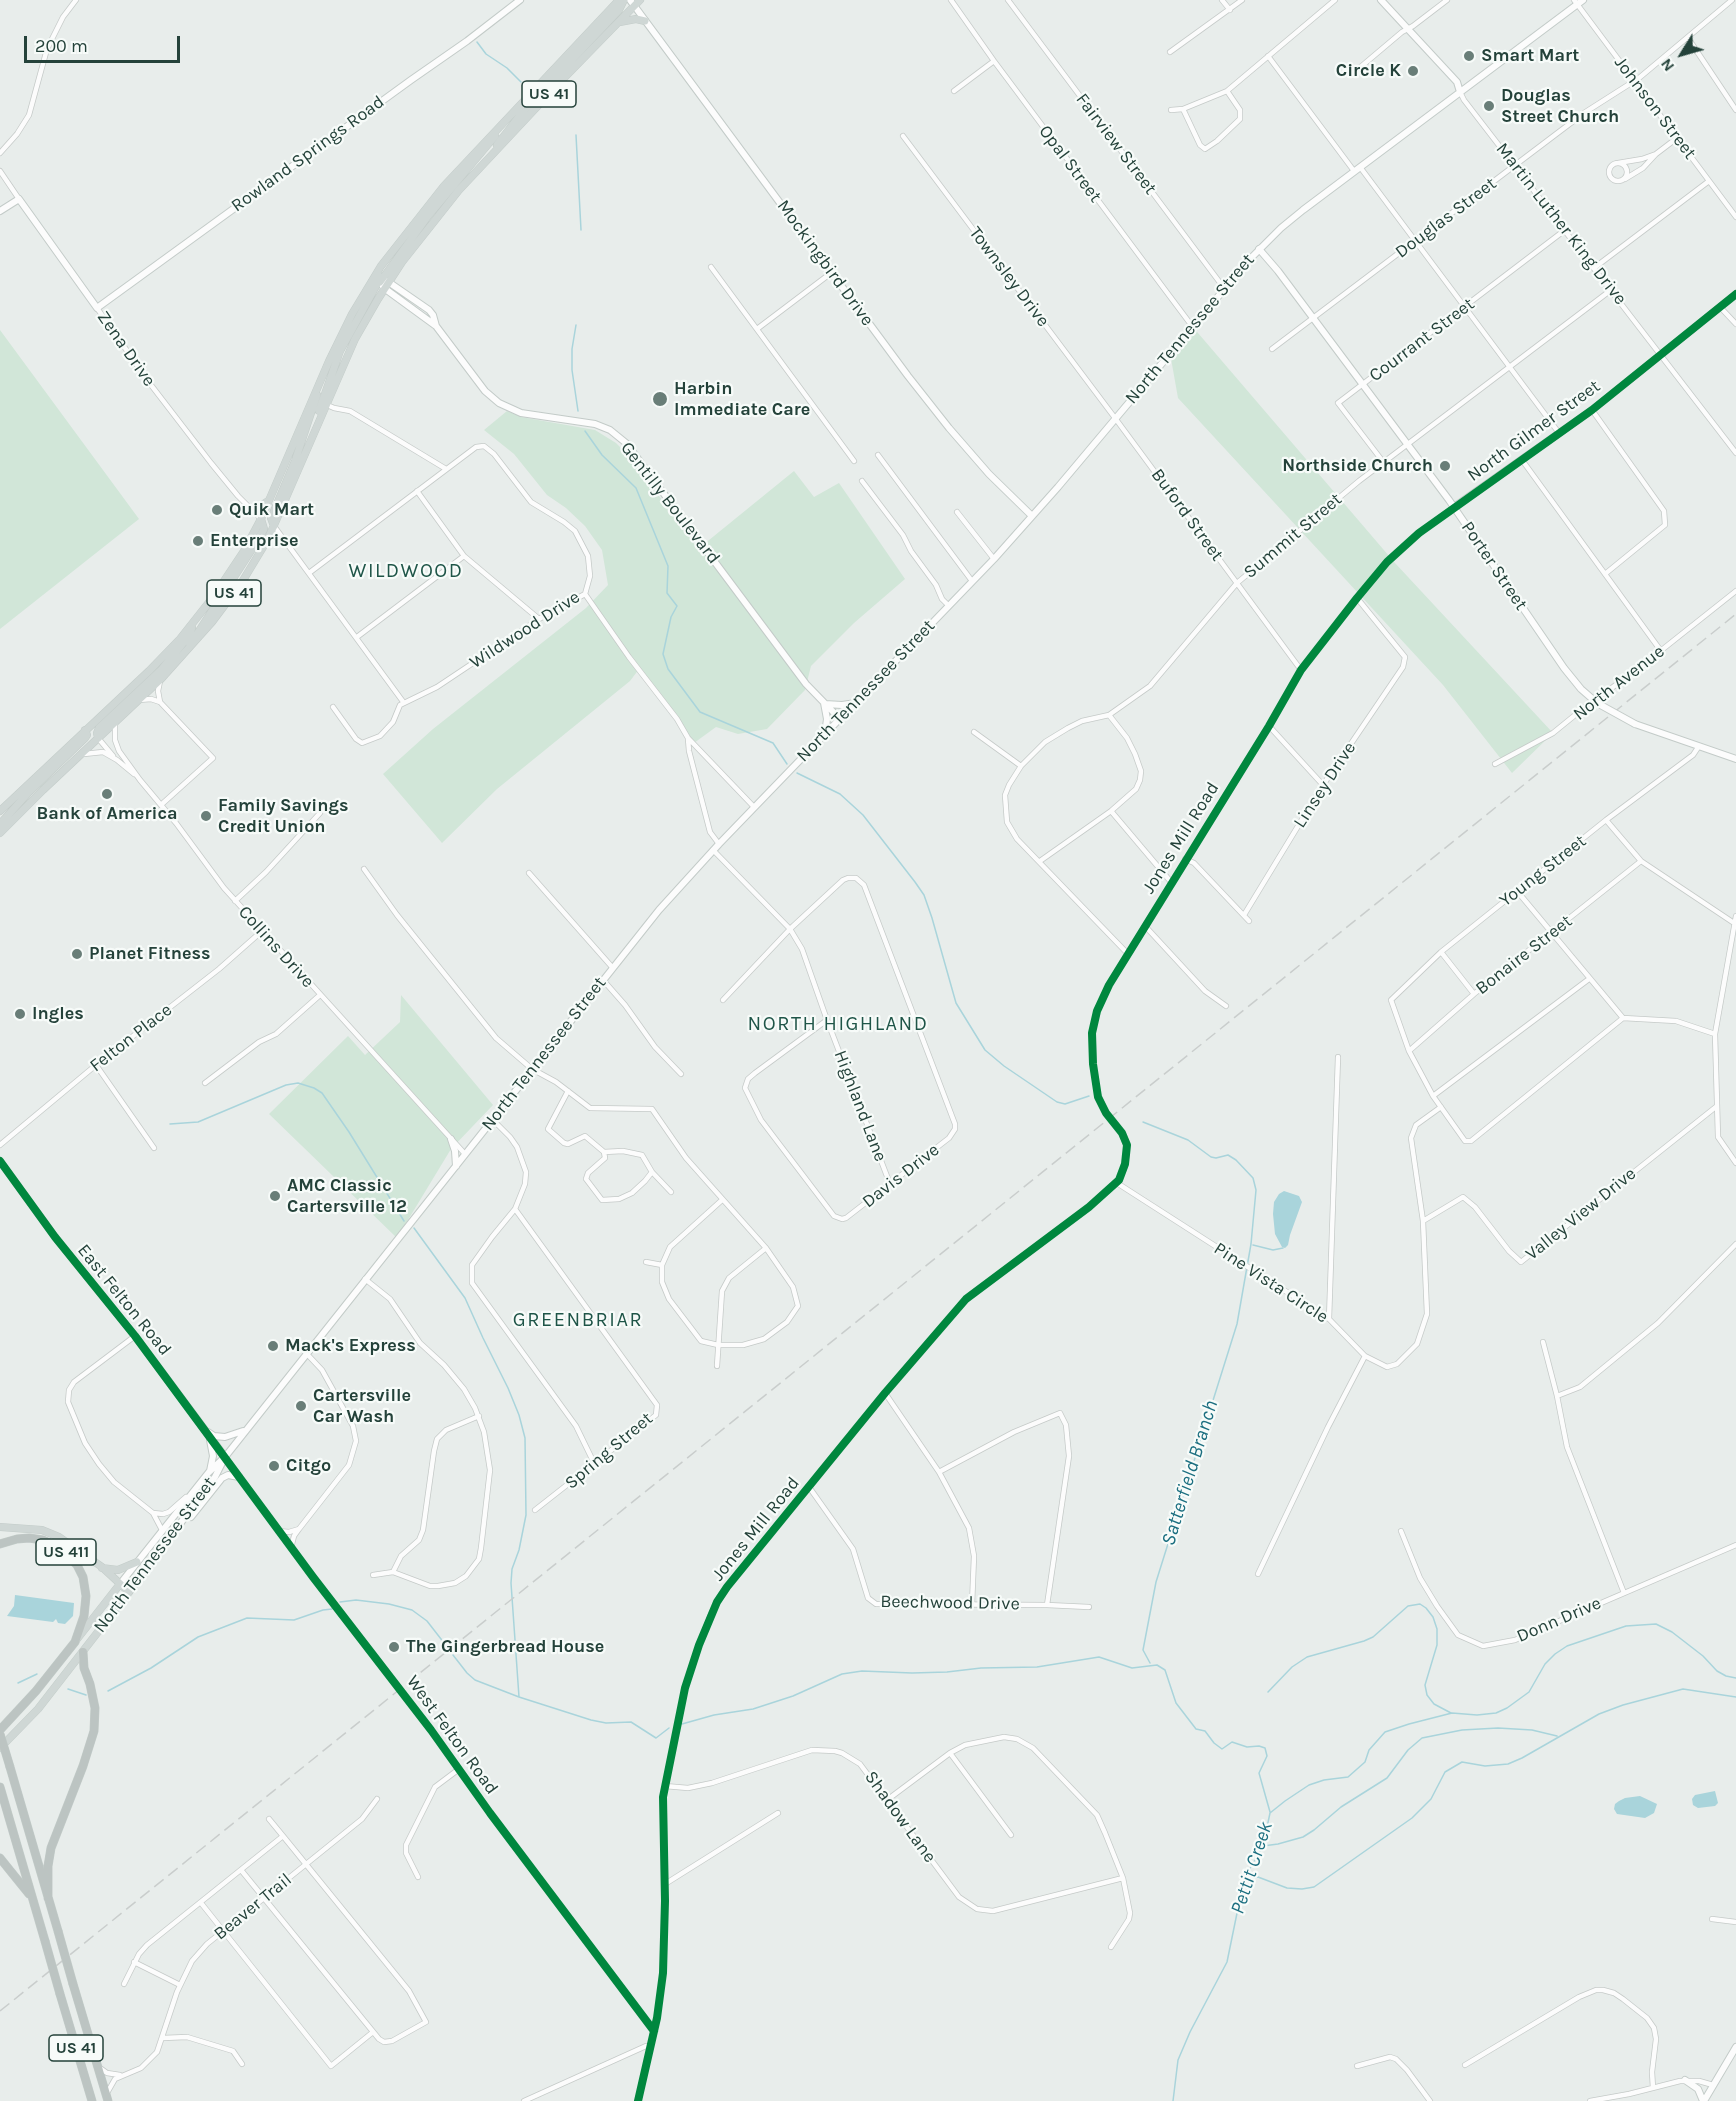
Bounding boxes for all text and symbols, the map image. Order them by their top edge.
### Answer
scale bar [27,24,183,62]
north arrow [1652,24,1712,84]
text: 200 m [35,35,88,57]
place label: Smart Mart [1481,45,1579,67]
marker: Smart Mart [1462,49,1476,63]
street label: Johnson Street [1609,53,1701,163]
text: N [1656,55,1678,75]
place label: Circle K [1336,60,1401,82]
marker: Circle K [1406,64,1420,78]
road number: US 41 [522,81,576,107]
place label: Douglas Street Church [1501,85,1619,128]
street label: Fairview Street [1071,89,1161,199]
street label: Rowland Springs Road [227,91,389,217]
marker: Douglas Street Church [1482,99,1496,113]
street label: Opal Street [1034,121,1106,207]
street label: Martin Luther King Drive [1491,139,1631,309]
street label: Douglas Street [1391,173,1501,263]
street label: Mockingbird Drive [772,196,878,330]
street label: Townsley Drive [964,223,1054,331]
street label: North Tennessee Street [1121,249,1259,409]
street label: Courrant Street [1365,293,1479,387]
street label: Zena Drive [92,307,160,391]
street label: North Gilmer Street [1463,376,1605,486]
place label: Harbin Immediate Care [674,378,810,420]
marker: Harbin Immediate Care [651,390,669,408]
street label: Gentilly Boulevard [616,438,724,568]
place label: Northside Church [1282,455,1433,477]
marker: Northside Church [1438,459,1452,473]
street label: Buford Street [1146,465,1228,565]
street label: Summit Street [1240,489,1346,583]
place label: Quik Mart [229,499,314,521]
marker: Quik Mart [210,503,224,517]
street label: Porter Street [1456,517,1532,615]
place label: Enterprise [210,530,298,552]
marker: Enterprise [191,534,205,548]
district label: WILDWOOD [349,559,463,583]
road number: US 41 [207,580,261,606]
street label: Wildwood Drive [466,586,584,674]
street label: North Tennessee Street [792,615,940,767]
street label: North Avenue [1569,641,1669,725]
street label: Linsey Drive [1289,738,1361,832]
street label: Jones Mill Road [1138,778,1224,898]
marker: Bank of America [100,787,114,801]
place label: Family Savings Credit Union [218,795,348,838]
place label: Bank of America [37,803,177,825]
marker: Family Savings Credit Union [199,809,213,823]
street label: Young Street [1495,830,1591,912]
street label: Collins Drive [234,902,318,992]
street label: Bonaire Street [1471,911,1577,999]
place label: Planet Fitness [89,943,210,965]
marker: Planet Fitness [70,947,84,961]
street label: North Tennessee Street [477,973,611,1135]
street label: Felton Place [86,999,176,1077]
place label: Ingles [32,1003,84,1025]
marker: Ingles [13,1007,27,1021]
district label: NORTH HIGHLAND [748,1012,928,1036]
street label: Highland Lane [829,1047,891,1165]
street label: Davis Drive [858,1139,944,1213]
street label: Valley View Drive [1522,1163,1640,1265]
place label: AMC Classic Cartersville 12 [287,1175,407,1218]
marker: AMC Classic Cartersville 12 [268,1189,282,1203]
street label: Pine Vista Circle [1210,1238,1332,1328]
street label: East Felton Road [73,1240,175,1360]
district label: GREENBRIAR [513,1308,643,1332]
place label: Mack's Express [285,1335,416,1357]
marker: Mack's Express [266,1339,280,1353]
place label: Cartersville Car Wash [313,1385,411,1428]
water label: Satterfield Branch [1157,1397,1223,1549]
marker: Cartersville Car Wash [294,1399,308,1413]
street label: Spring Street [561,1408,657,1494]
place label: Citgo [286,1455,331,1477]
marker: Citgo [267,1459,281,1473]
street label: North Tennessee Street [89,1473,221,1637]
street label: Jones Mill Road [708,1473,804,1585]
road number: US 411 [36,1539,96,1565]
street label: Beechwood Drive [880,1591,1020,1615]
street label: Donn Drive [1513,1593,1605,1647]
place label: The Gingerbread House [406,1636,604,1658]
marker: The Gingerbread House [387,1640,401,1654]
street label: West Felton Road [402,1671,502,1799]
street label: Shadow Lane [860,1767,940,1867]
water label: Pettit Creek [1226,1819,1278,1917]
street label: Beaver Trail [210,1869,296,1945]
road number: US 41 [49,2035,103,2061]

